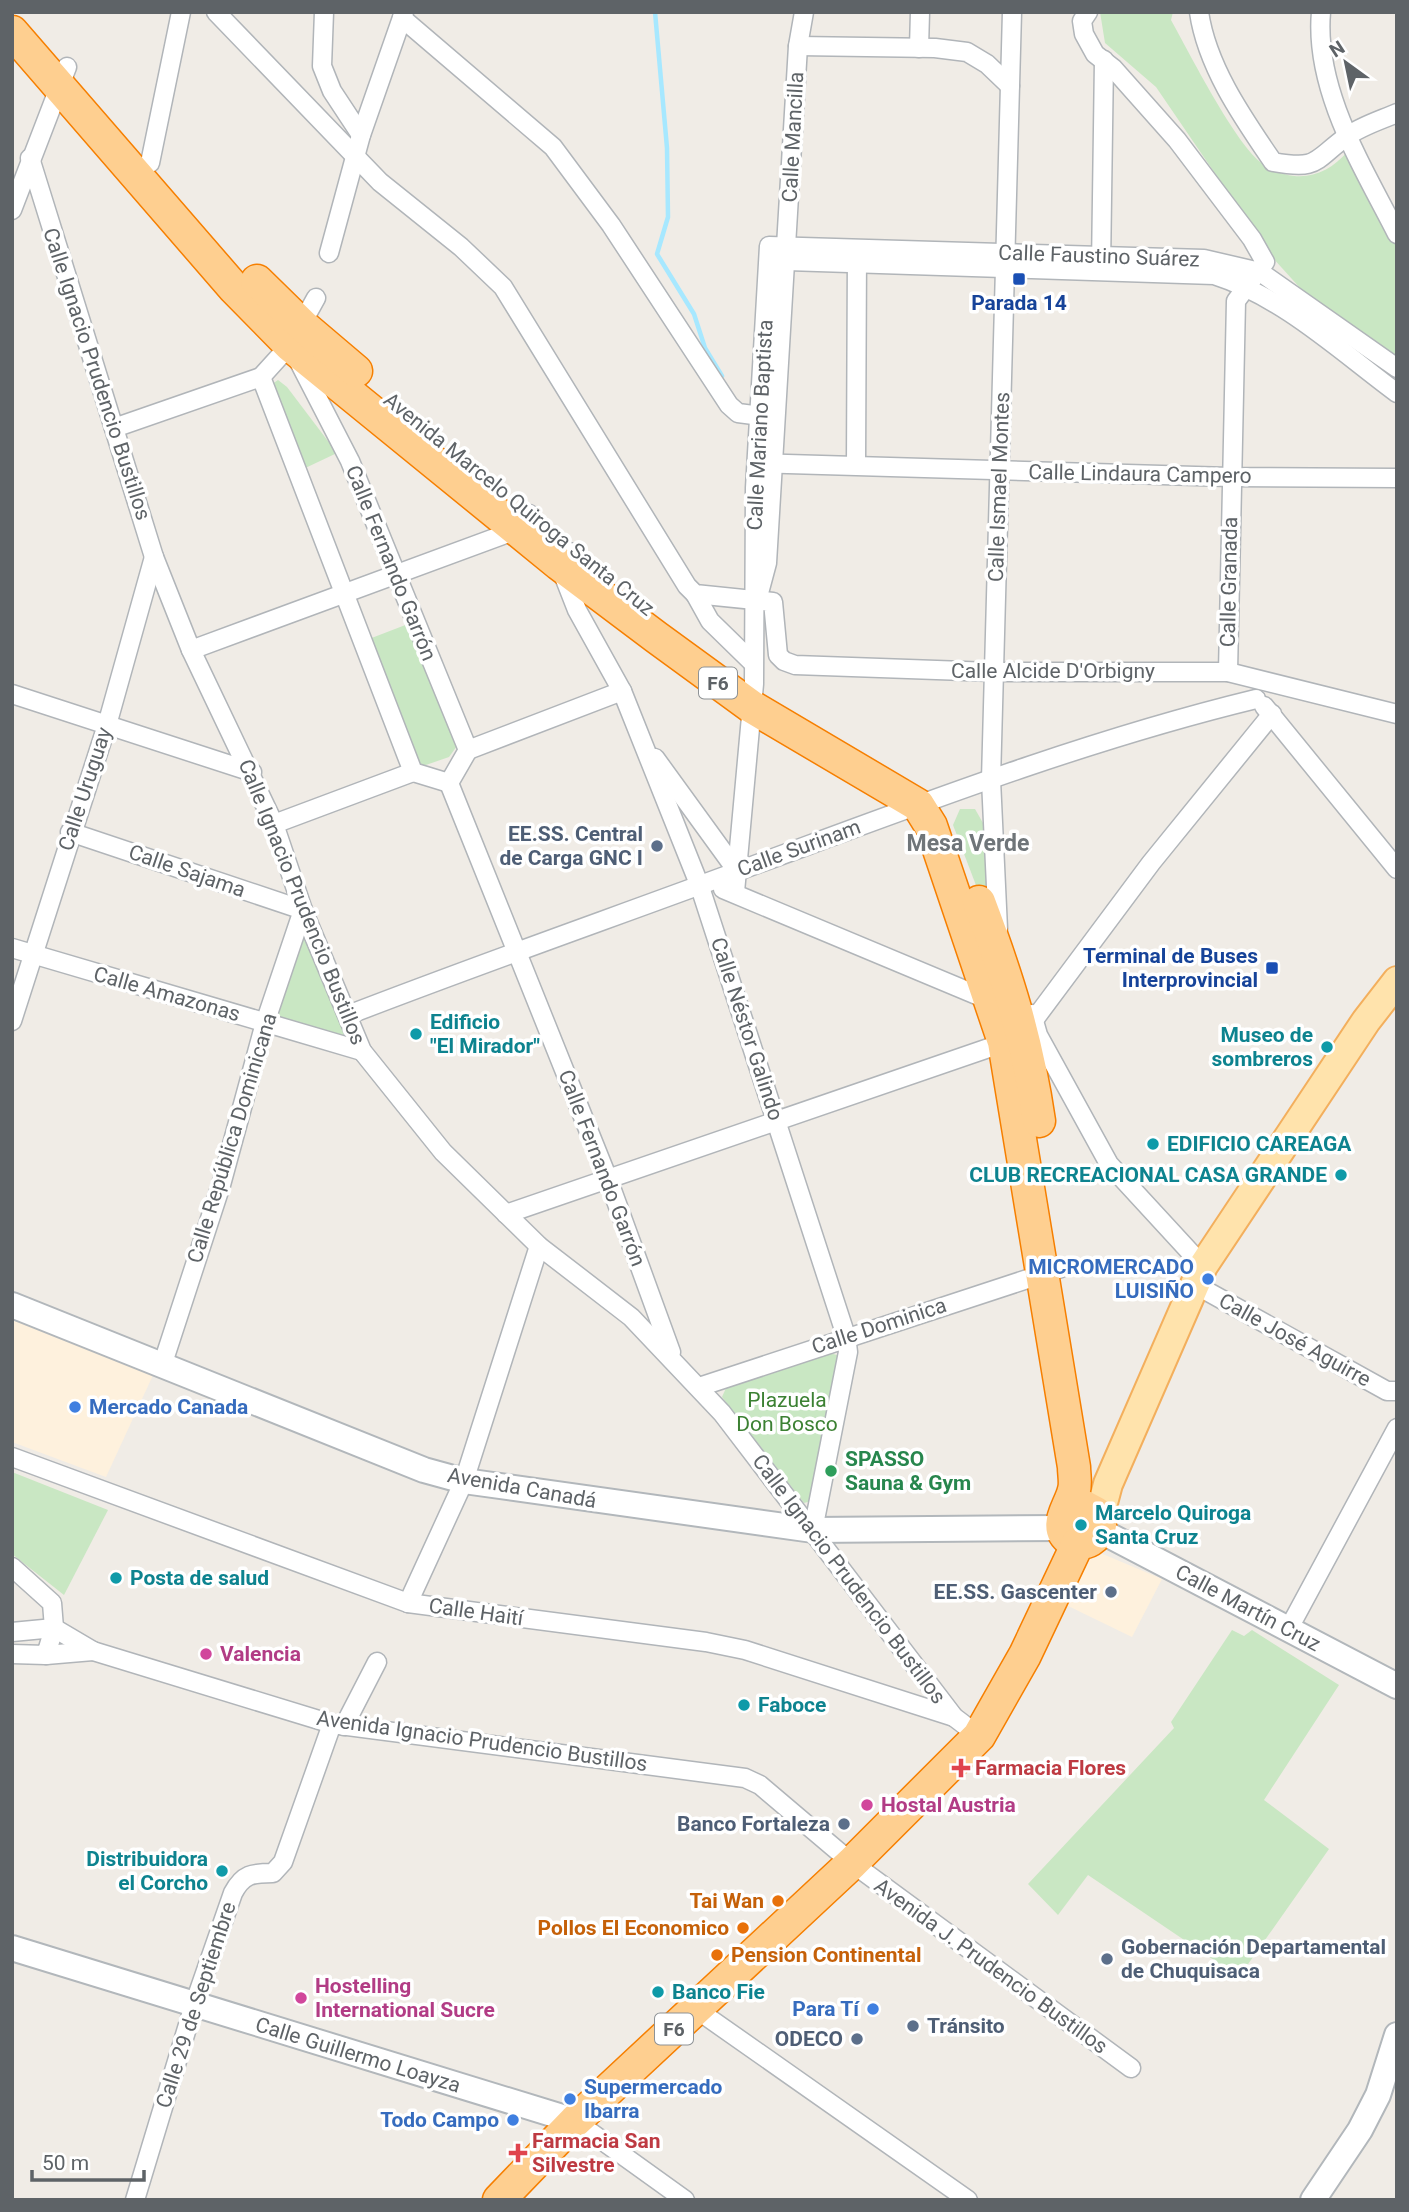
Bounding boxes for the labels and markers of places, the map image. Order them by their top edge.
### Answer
marker: Parada 14 [1011,271,1027,287]
place label: Parada 14 [971,291,1067,315]
place label: EE.SS. Central de Carga GNC I [499,822,643,870]
marker: EE.SS. Central de Carga GNC I [649,838,665,854]
place label: Terminal de Buses Interprovincial [1083,944,1258,992]
marker: Terminal de Buses Interprovincial [1264,960,1280,976]
place label: Edificio "El Mirador" [430,1010,540,1058]
place label: Museo de sombreros [1212,1023,1313,1071]
marker: Edificio "El Mirador" [408,1026,424,1042]
marker: Museo de sombreros [1319,1039,1335,1055]
place label: EDIFICIO CAREAGA [1167,1132,1352,1156]
marker: EDIFICIO CAREAGA [1145,1136,1161,1152]
place label: CLUB RECREACIONAL CASA GRANDE [969,1163,1327,1187]
marker: CLUB RECREACIONAL CASA GRANDE [1333,1167,1349,1183]
place label: MICROMERCADO LUISIÑO [1028,1255,1194,1303]
marker: MICROMERCADO LUISIÑO [1200,1271,1216,1287]
place label: Mercado Canada [89,1395,248,1419]
marker: Mercado Canada [67,1399,83,1415]
place label: SPASSO Sauna & Gym [845,1447,971,1495]
marker: SPASSO Sauna & Gym [823,1463,839,1479]
place label: Marcelo Quiroga Santa Cruz [1095,1501,1251,1549]
marker: Marcelo Quiroga Santa Cruz [1073,1517,1089,1533]
place label: Posta de salud [130,1566,269,1590]
marker: Posta de salud [108,1570,124,1586]
place label: EE.SS. Gascenter [934,1580,1097,1604]
marker: EE.SS. Gascenter [1103,1584,1119,1600]
place label: Valencia [220,1642,301,1666]
marker: Valencia [198,1646,214,1662]
place label: Faboce [758,1693,826,1717]
marker: Faboce [736,1697,752,1713]
place label: Farmacia Flores [975,1756,1126,1780]
marker: Farmacia Flores [953,1760,969,1776]
place label: Hostal Austria [881,1793,1016,1817]
marker: Hostal Austria [859,1797,875,1813]
place label: Banco Fortaleza [677,1812,830,1836]
marker: Banco Fortaleza [836,1816,852,1832]
place label: Distribuidora el Corcho [86,1847,208,1895]
marker: Distribuidora el Corcho [214,1863,230,1879]
place label: Tai Wan [689,1889,764,1913]
marker: Tai Wan [770,1893,786,1909]
place label: Pollos El Economico [538,1916,729,1940]
marker: Pollos El Economico [735,1920,751,1936]
place label: Gobernación Departamental de Chuquisaca [1121,1935,1386,1983]
place label: Pension Continental [731,1943,922,1967]
marker: Pension Continental [709,1947,725,1963]
marker: Gobernación Departamental de Chuquisaca [1099,1951,1115,1967]
place label: Hostelling International Sucre [315,1974,495,2022]
place label: Banco Fie [672,1980,765,2004]
marker: Banco Fie [650,1984,666,2000]
marker: Hostelling International Sucre [293,1990,309,2006]
place label: Para Tí [792,1997,860,2021]
marker: Para Tí [865,2001,881,2017]
place label: Tránsito [927,2014,1005,2038]
marker: Tránsito [905,2018,921,2034]
place label: ODECO [775,2027,843,2051]
marker: ODECO [849,2031,865,2047]
place label: Supermercado Ibarra [584,2075,723,2123]
marker: Supermercado Ibarra [562,2091,578,2107]
place label: Todo Campo [380,2108,499,2132]
marker: Todo Campo [505,2112,521,2128]
place label: Farmacia San Silvestre [532,2129,660,2177]
marker: Farmacia San Silvestre [510,2145,526,2161]

